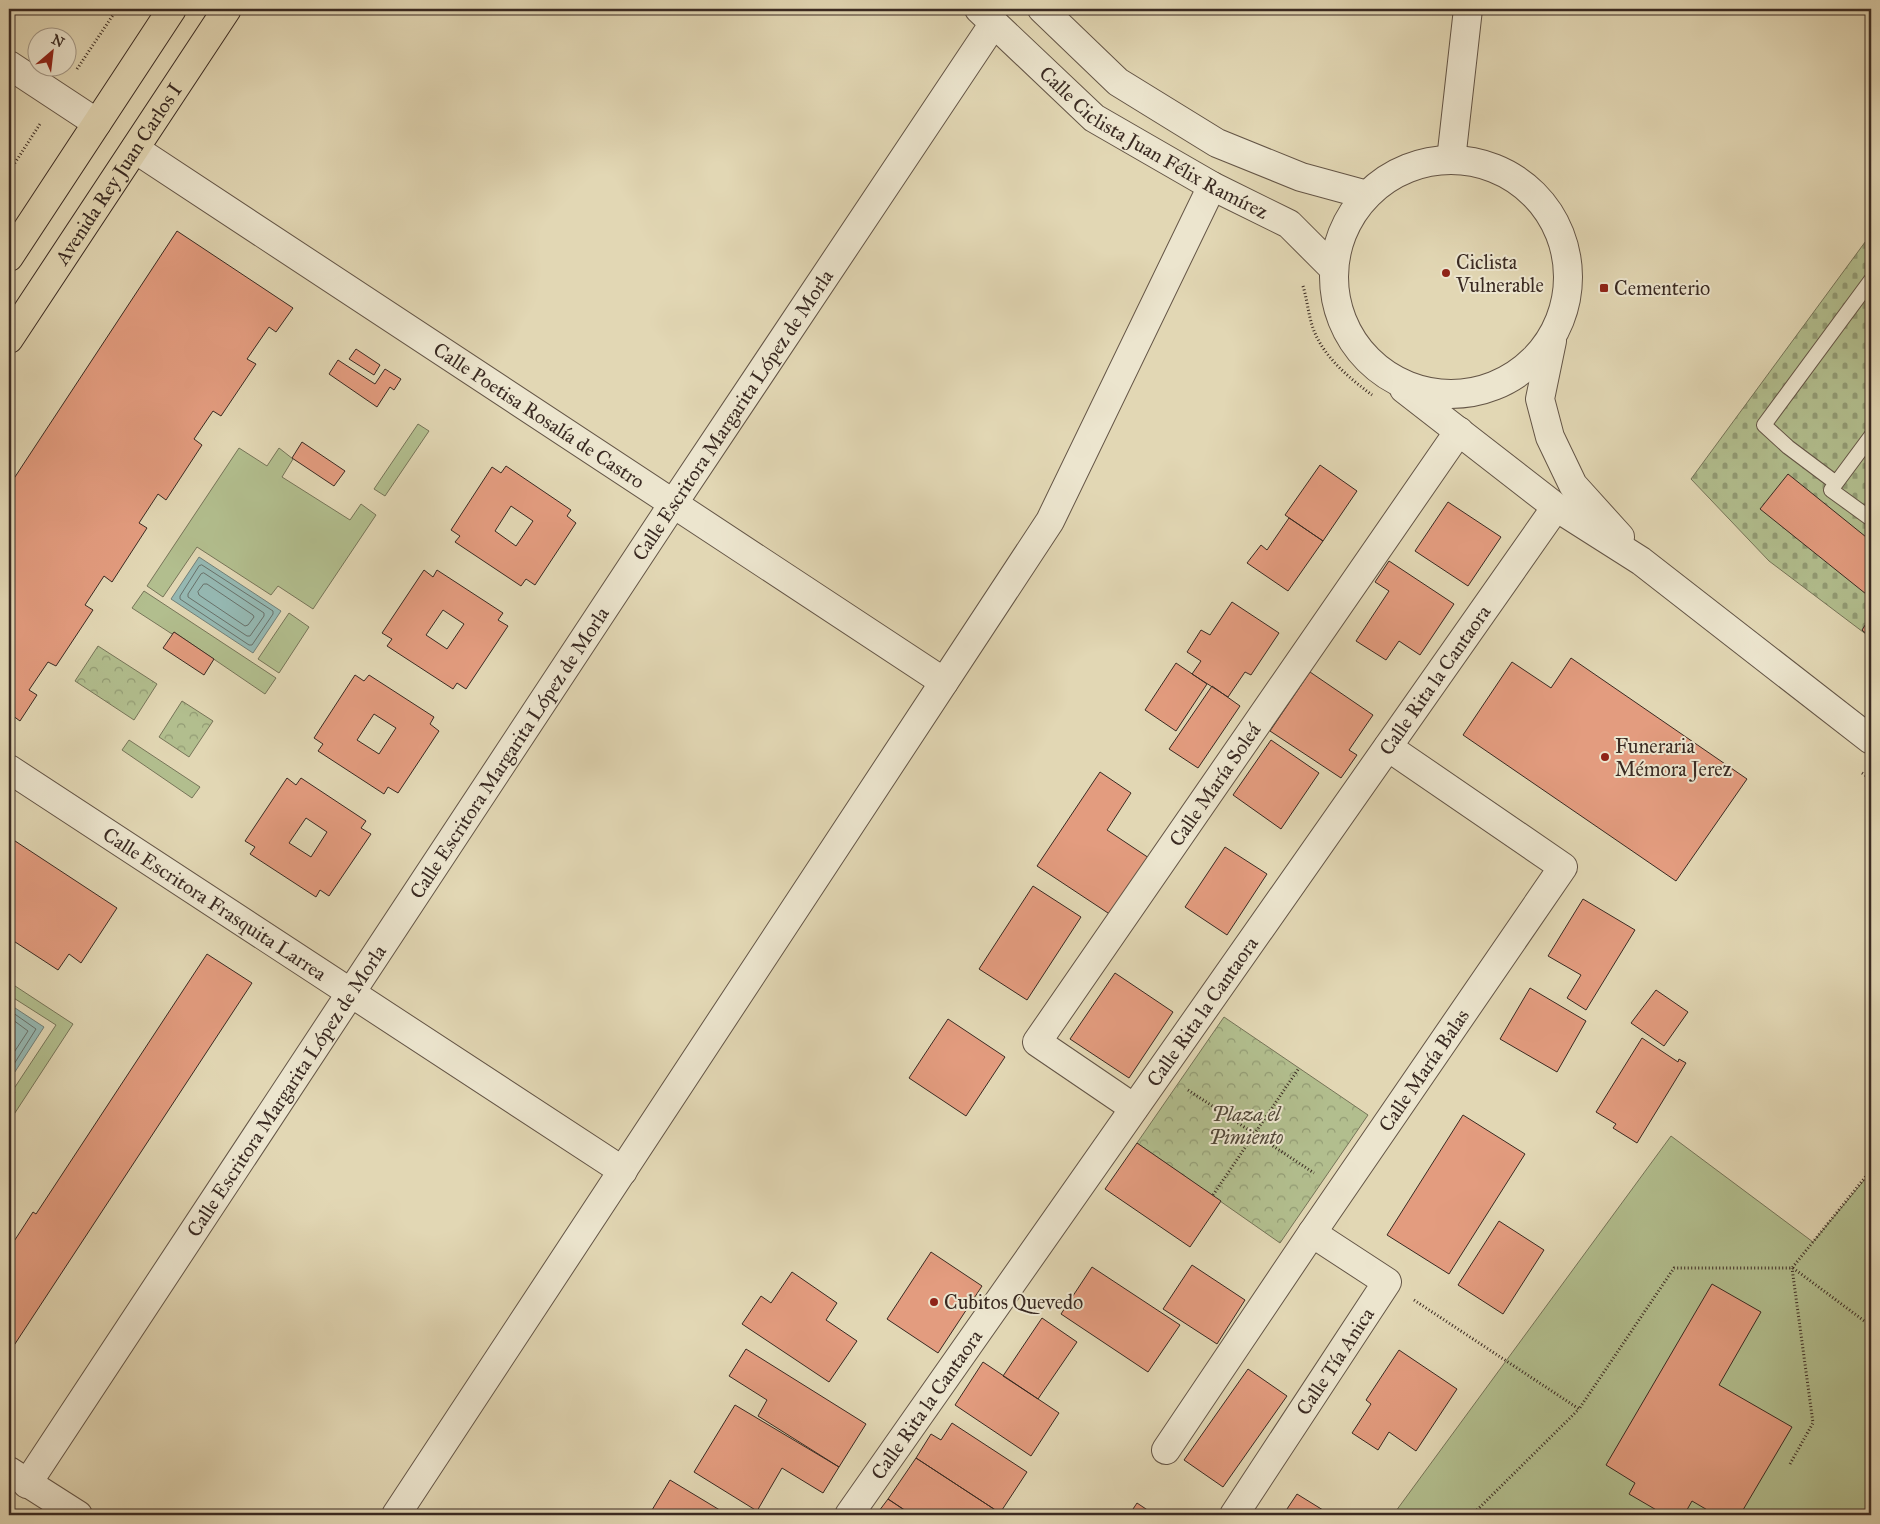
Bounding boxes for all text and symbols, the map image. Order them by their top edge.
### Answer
north arrow [28,28,78,78]
text: N [49,31,67,51]
street label: Calle Ciclista Juan Félix Ramírez [1035,61,1272,224]
street label: Avenida Rey Juan Carlos I [49,79,187,270]
place label: Ciclista Vulnerable [1455,250,1544,297]
street label: Calle Escritora Margarita López de Morla [627,264,838,565]
marker: Ciclista Vulnerable [1440,267,1452,279]
place label: Cementerio [1614,276,1710,300]
marker: Cementerio [1598,282,1610,294]
street label: Calle Poetisa Rosalía de Castro [429,337,649,494]
street label: Calle Rita la Cantaora [1374,600,1496,759]
street label: Calle Escritora Margarita López de Morla [404,602,614,903]
street label: Calle María Soleá [1164,718,1266,851]
place label: Funeraria Mémora Jerez [1615,734,1732,782]
marker: Funeraria Mémora Jerez [1599,751,1611,763]
street label: Calle Escritora Frasquita Larrea [99,822,332,986]
street label: Calle Rita la Cantaora [1141,931,1263,1091]
street label: Calle Escritora Margarita López de Morla [181,940,391,1241]
street label: Calle María Balas [1373,1004,1474,1136]
park label: Plaza el Pimiento [1209,1102,1284,1149]
place label: Cubitos Quevedo [944,1290,1083,1314]
marker: Cubitos Quevedo [928,1296,940,1308]
street label: Calle Tía Anica [1291,1302,1379,1420]
street label: Calle Rita la Cantaora [866,1324,988,1484]

